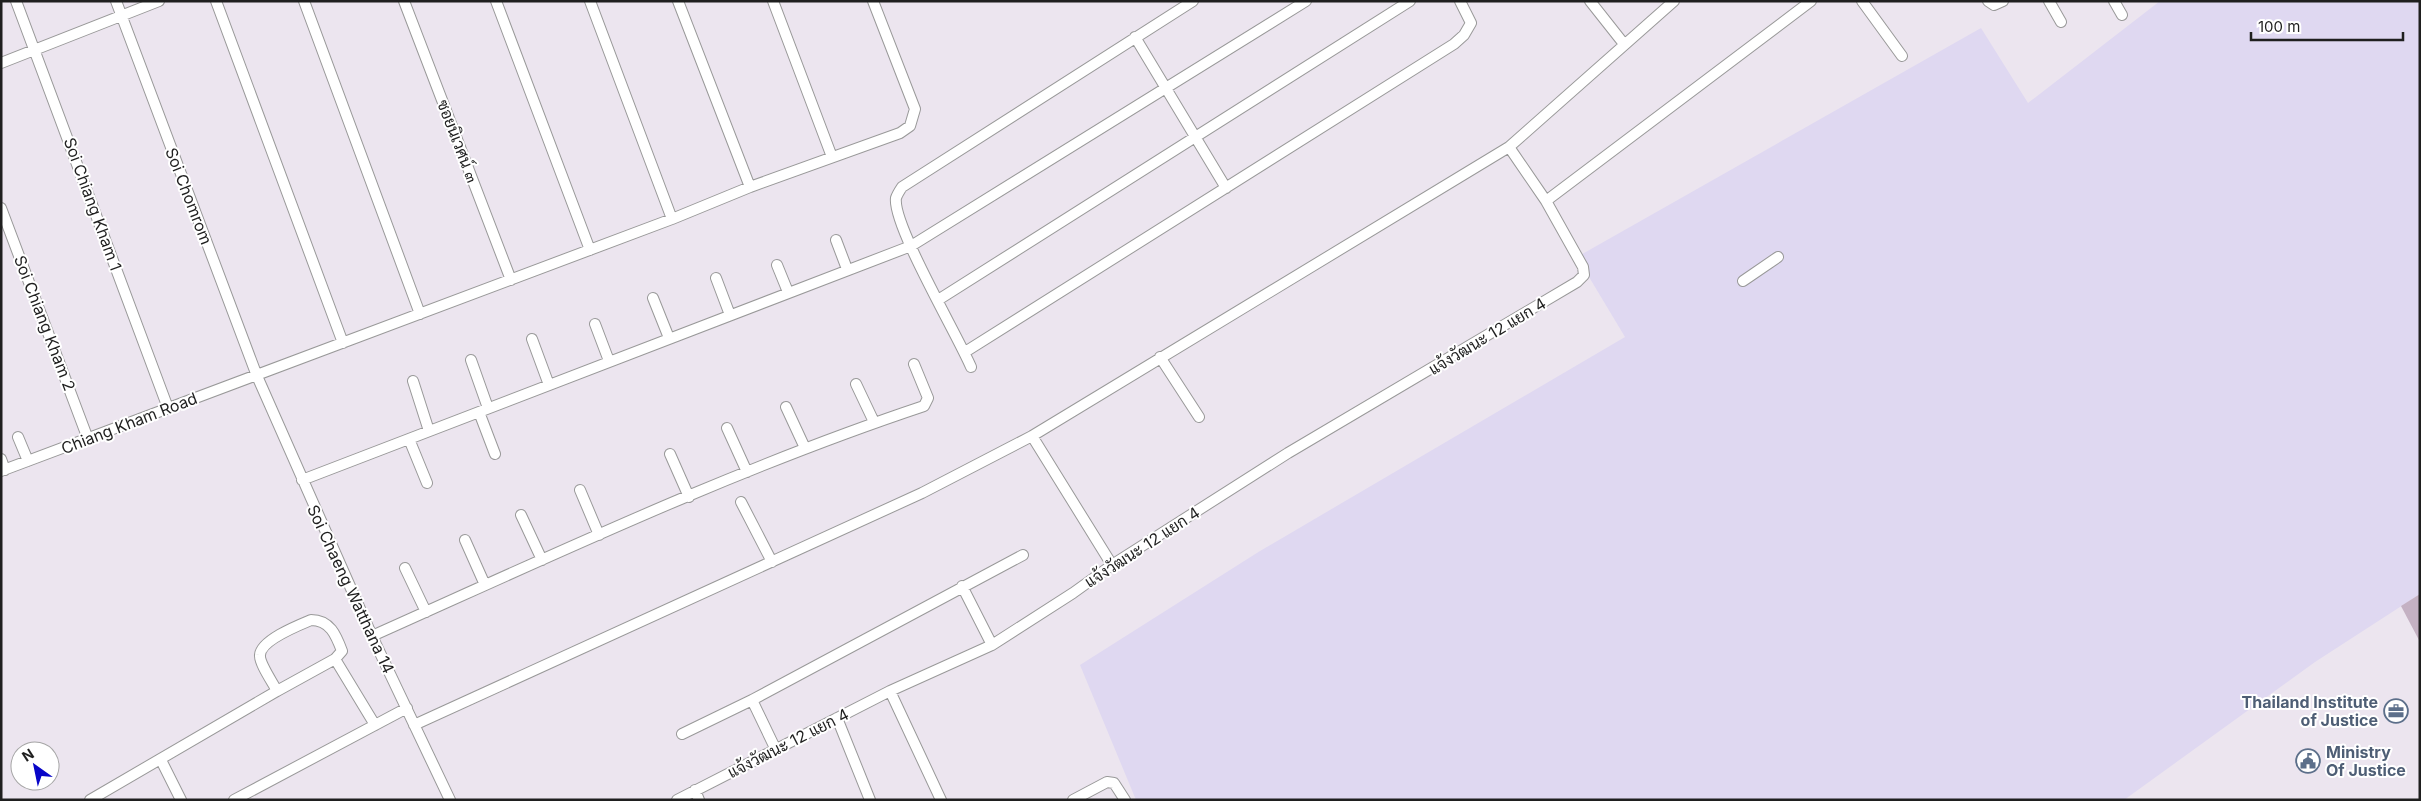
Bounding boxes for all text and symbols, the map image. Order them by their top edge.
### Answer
scale bar [2251,10,2404,42]
text: 100 m [2258,17,2300,36]
street label: ซอยนิเวศน์ ๓ [433,96,485,185]
street label: Soi Chiang Kham 1 [60,135,126,273]
street label: Soi Chomrom [161,145,217,247]
street label: Soi Chiang Kham 2 [10,252,80,394]
street label: แจ้งวัฒนะ 12 แยก 4 [1425,293,1549,379]
street label: Chiang Kham Road [58,388,200,458]
street label: Soi Chaeng Watthana 14 [303,502,399,676]
street label: แจ้งวัฒนะ 12 แยก 4 [1081,502,1203,592]
place label: Thailand Institute of Justice [2242,692,2378,730]
office icon: Thailand Institute of Justice [2383,698,2409,724]
street label: แจ้งวัฒนะ 12 แยก 4 [724,704,852,782]
north arrow [10,741,60,791]
place label: Ministry Of Justice [2326,742,2406,780]
text: N [19,745,37,765]
public building icon: Ministry Of Justice [2295,748,2321,774]

